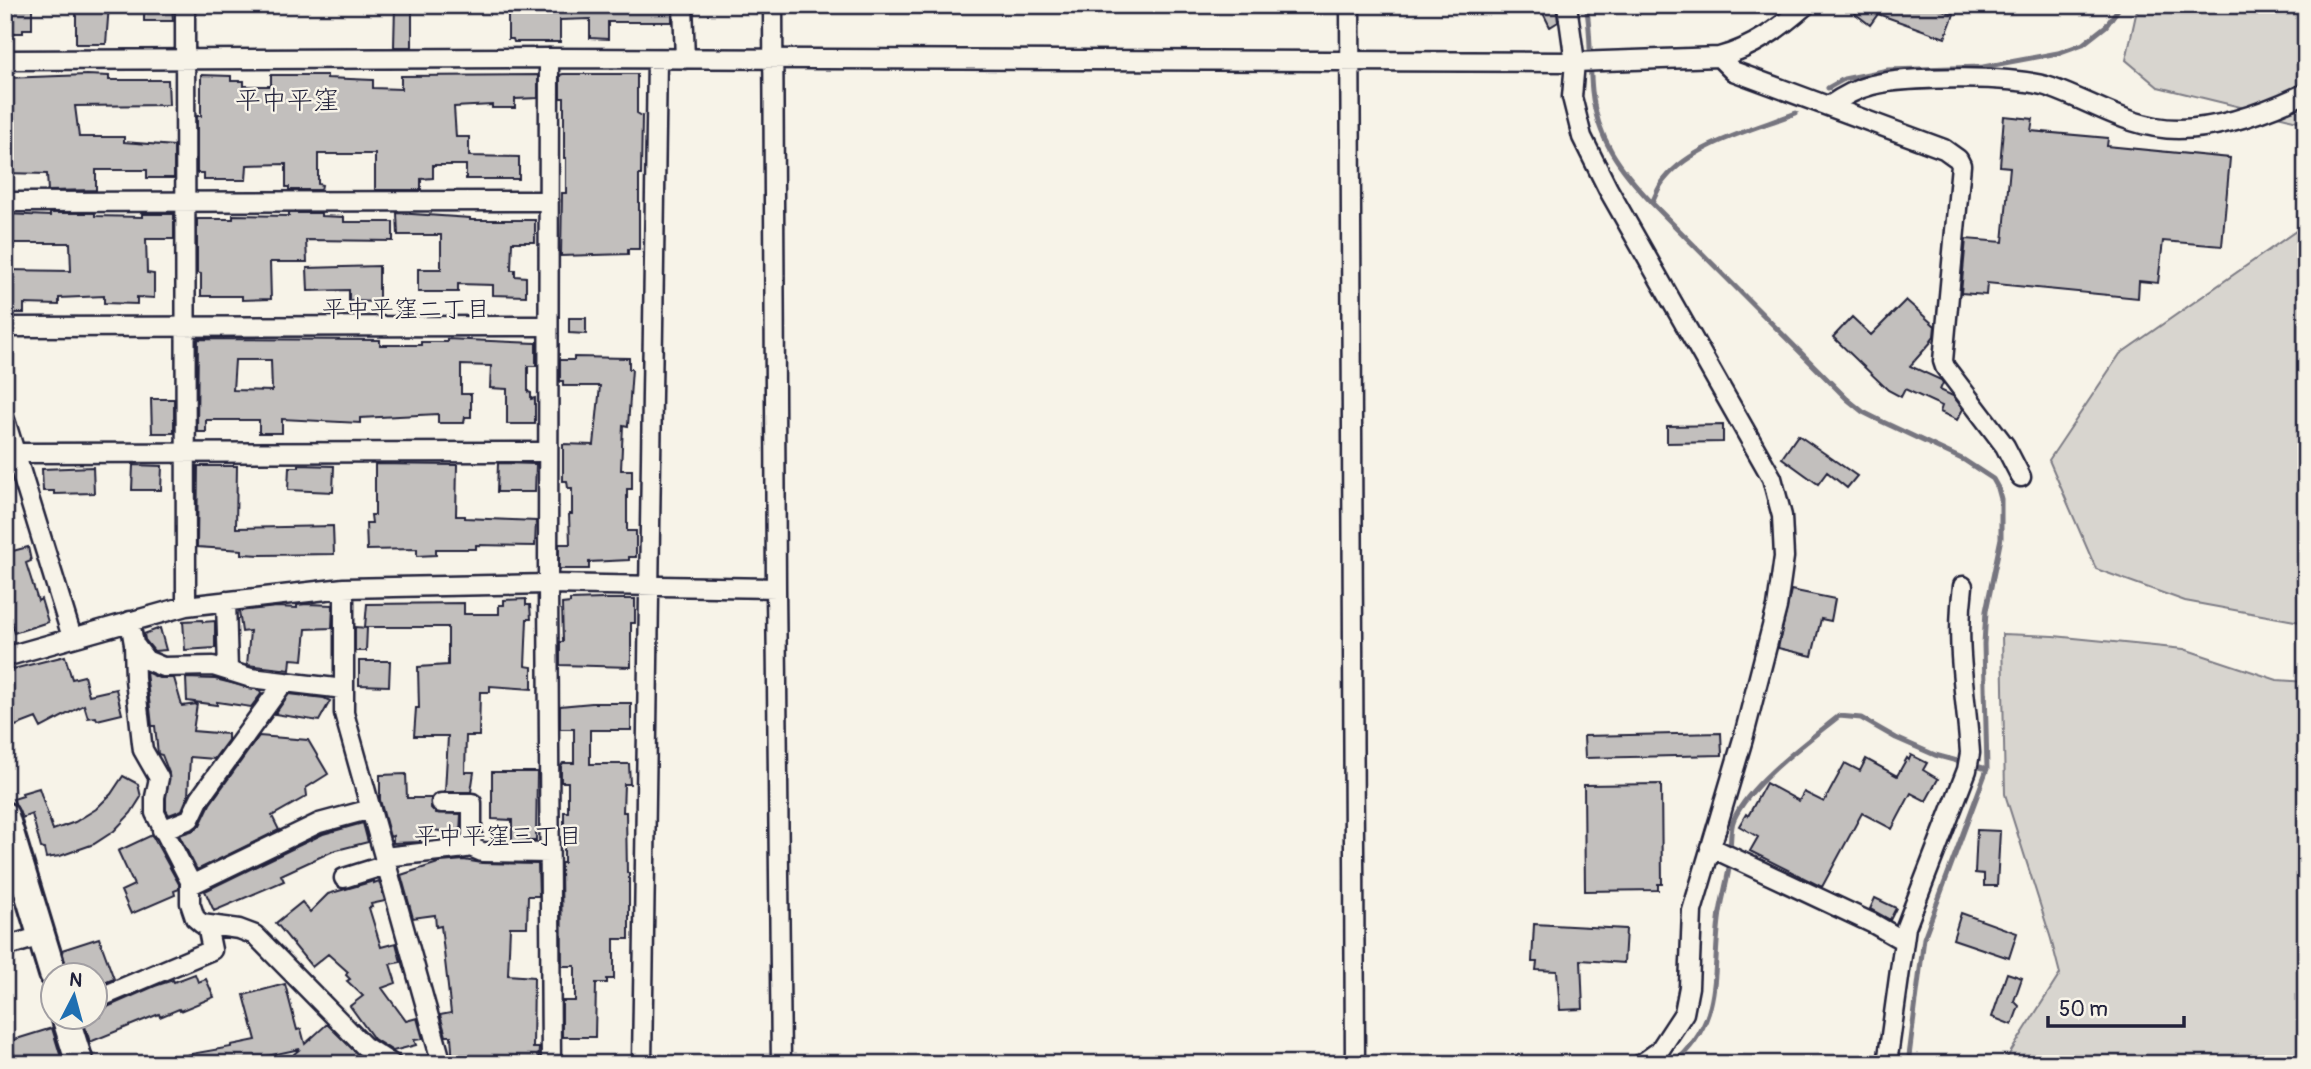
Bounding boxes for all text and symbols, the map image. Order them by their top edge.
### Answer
district label: 平中平窪 [235,85,339,117]
district label: 平中平窪二丁目 [322,295,490,324]
district label: 平中平窪三丁目 [414,822,582,851]
north arrow [38,960,108,1030]
text: N [68,967,83,993]
scale bar [2048,985,2185,1029]
text: 50 m [2059,996,2108,1023]

